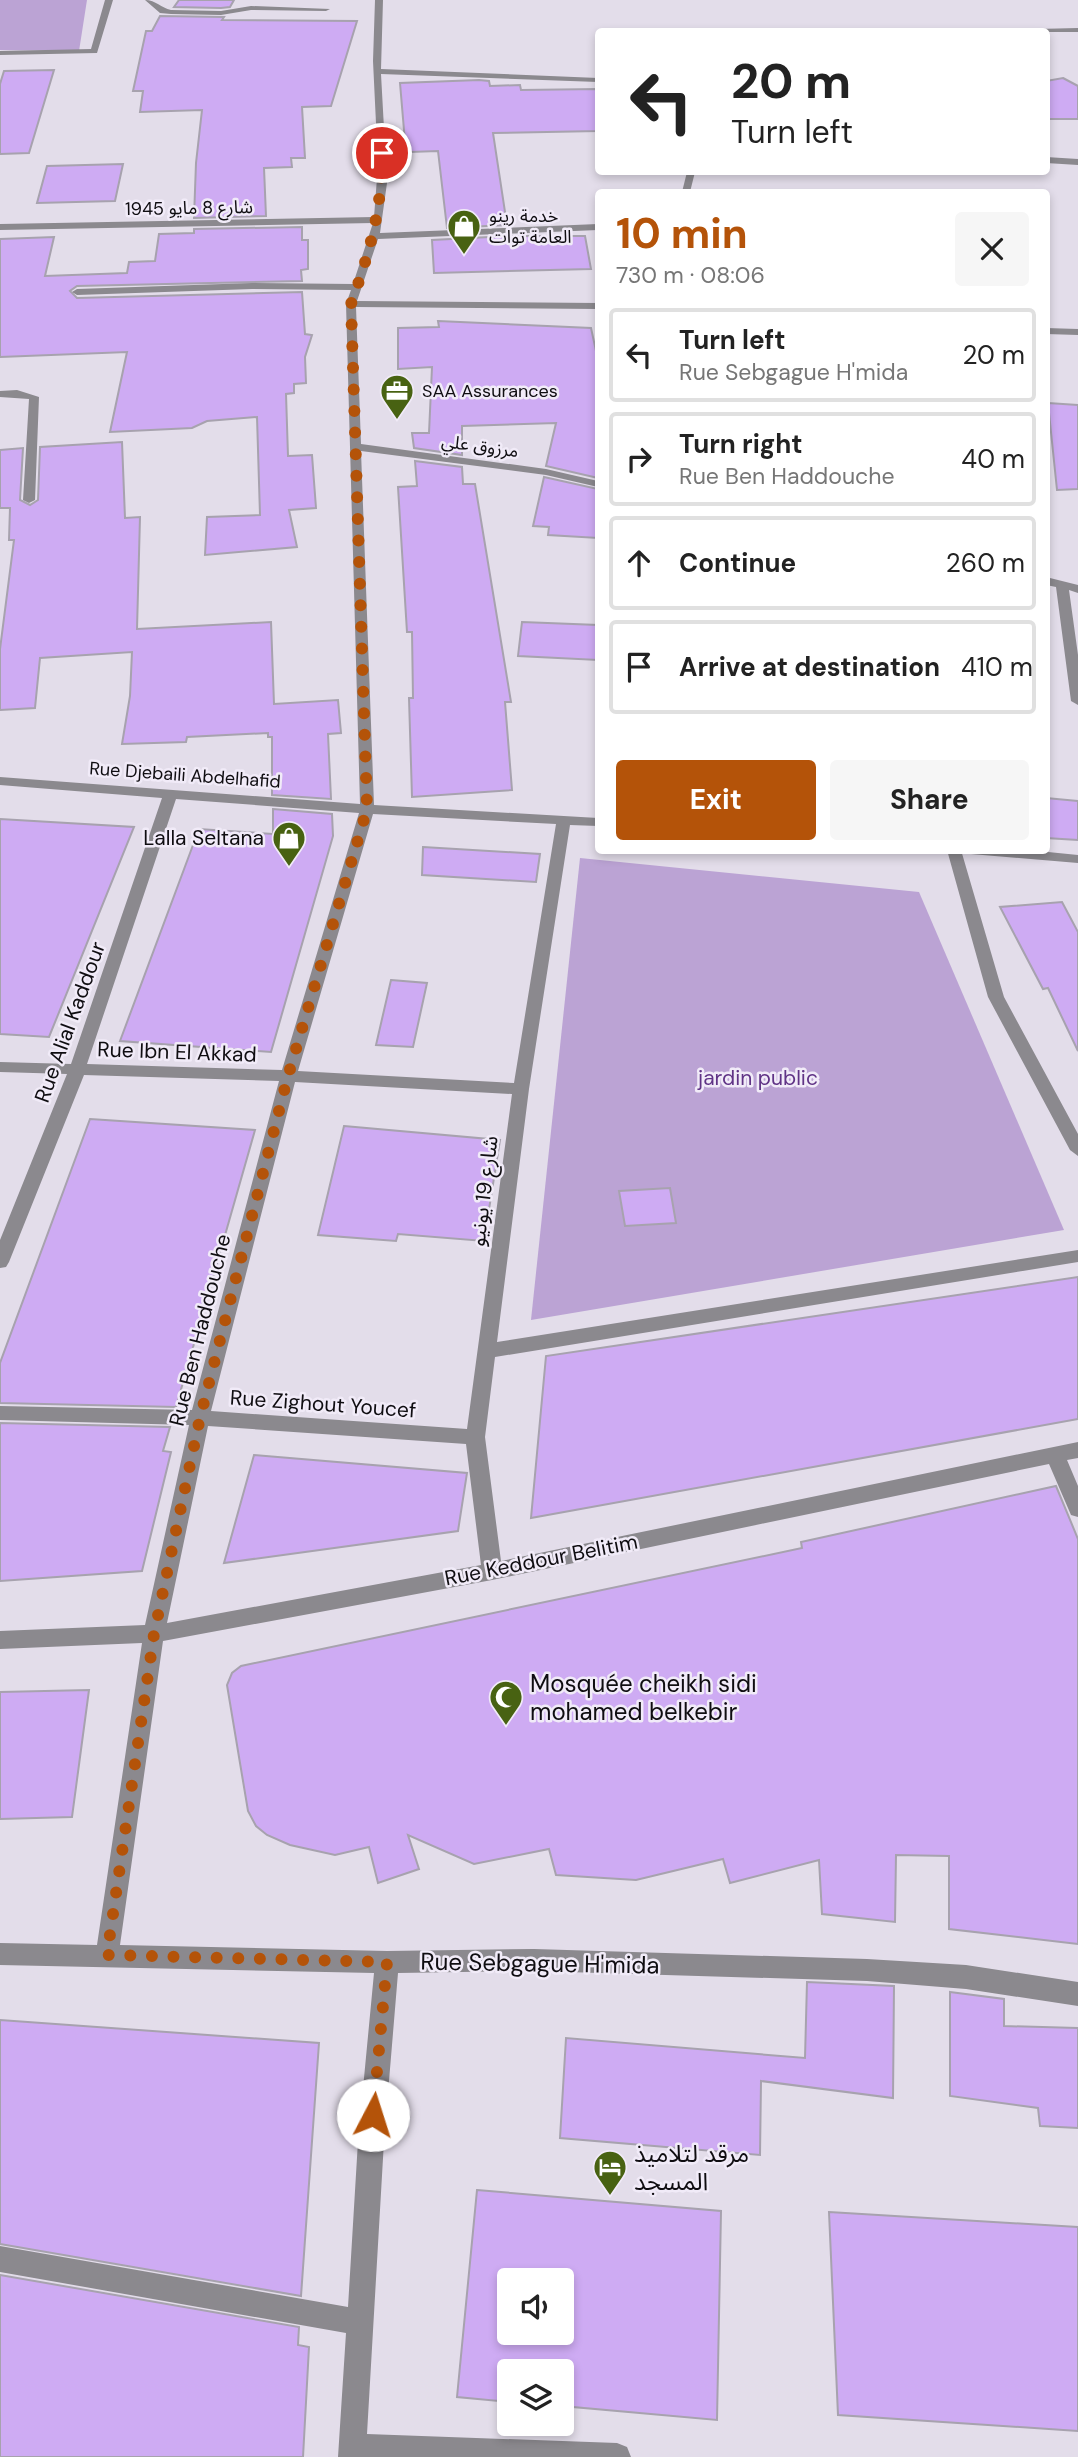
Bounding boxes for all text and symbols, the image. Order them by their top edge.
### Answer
text: 20 m [731,49,851,113]
icon: left [616,56,707,147]
text: Turn left [731,111,853,153]
pin [352,123,412,183]
icon: arrive [363,134,401,172]
street label: شارع 8 مايو 1945 [125,195,253,223]
place label: خدمة رينو العامة توات [489,204,572,249]
text: 10 min [616,206,748,261]
shop icon: خدمة رينو العامة توات [445,207,483,256]
button: close [955,212,1029,286]
text: 730 m · 08:06 [616,260,765,290]
text: Turn left [679,323,786,357]
icon: left [620,336,658,374]
text: 20 m [962,338,1025,372]
text: Rue Sebgague H'mida [679,357,908,387]
office icon: SAA Assurances [378,372,416,421]
place label: SAA Assurances [422,379,558,403]
text: Turn right [679,427,803,461]
street label: مرزوق علي [440,429,520,464]
icon: right [620,440,658,478]
text: 40 m [961,442,1025,476]
text: Rue Ben Haddouche [679,461,895,491]
icon: ahead [620,544,658,582]
text: Continue [679,546,796,580]
text: 260 m [946,546,1025,580]
icon: arrive [620,648,658,686]
text: Arrive at destination [679,650,940,684]
text: 410 m [961,650,1033,684]
street label: Rue Djebaili Abdelhafid [88,756,282,794]
button: Exit [616,760,816,840]
button: Share [830,760,1029,840]
shop icon: Lalla Seltana [270,819,308,868]
place label: Lalla Seltana [143,824,264,852]
street label: Rue Alial Kaddour [28,938,112,1106]
street label: Rue Ibn El Akkad [97,1035,257,1069]
park label: jardin public [697,1064,818,1092]
street label: شارع 19 يونيو [463,1134,506,1248]
street label: Rue Ben Haddouche [163,1231,237,1429]
street label: Rue Zighout Youcef [229,1384,417,1424]
street label: Rue Keddour Belitim [442,1528,640,1592]
place label: Mosquée cheikh sidi mohamed belkebir [530,1668,757,1727]
mosque icon: Mosquée cheikh sidi mohamed belkebir [487,1678,525,1727]
street label: Rue Sebgague H'mida [420,1945,660,1981]
position arrow [336,2078,410,2152]
place label: مرقد لتلاميذ المسجد [634,2138,749,2197]
hotel icon: مرقد لتلاميذ المسجد [591,2148,629,2197]
map controls [497,2268,574,2436]
button: sound [497,2268,574,2345]
button: layers [497,2359,574,2436]

